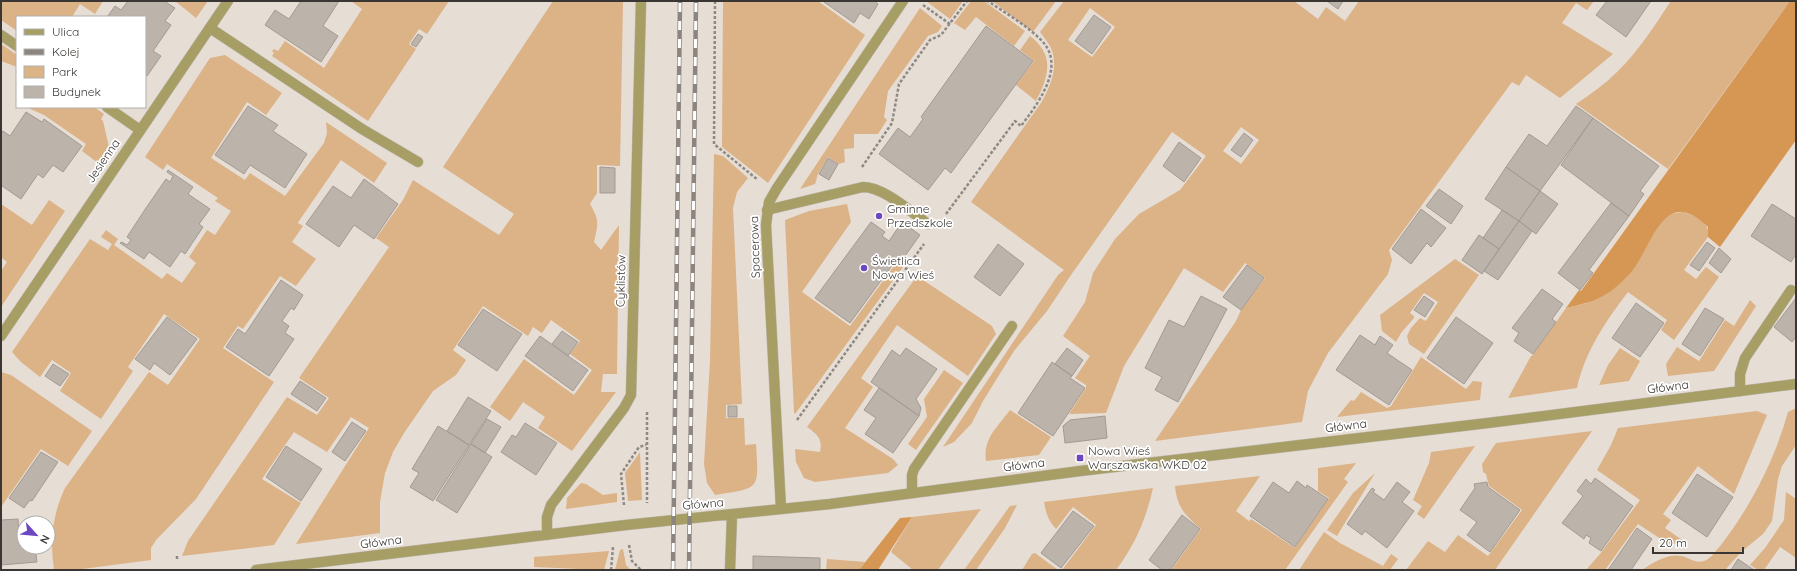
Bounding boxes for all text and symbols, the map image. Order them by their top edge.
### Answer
legend [16,16,146,108]
text: Ulica [52,24,79,39]
text: Kolej [52,44,80,59]
text: Park [52,64,77,79]
text: Budynek [52,84,101,99]
street label: Jesienna [82,136,123,186]
place label: Gminne Przedszkole [887,201,953,230]
marker: Gminne Przedszkole [874,211,884,221]
street label: Spacerowa [746,216,763,278]
place label: Świetlica Nowa Wieś [872,253,935,282]
street label: Cyklistów [613,255,628,307]
marker: Świetlica Nowa Wieś [859,263,869,273]
street label: Główna [1646,377,1689,396]
street label: Główna [1324,416,1367,435]
place label: Nowa Wieś Warszawska WKD 02 [1088,443,1207,472]
marker: Nowa Wieś Warszawska WKD 02 [1075,453,1085,463]
street label: Główna [1002,455,1045,474]
street label: Główna [682,494,724,513]
north arrow [16,515,56,555]
scale bar [1653,529,1743,555]
street label: Główna [359,532,402,551]
text: N [37,533,53,546]
text: 20 m [1659,535,1687,550]

